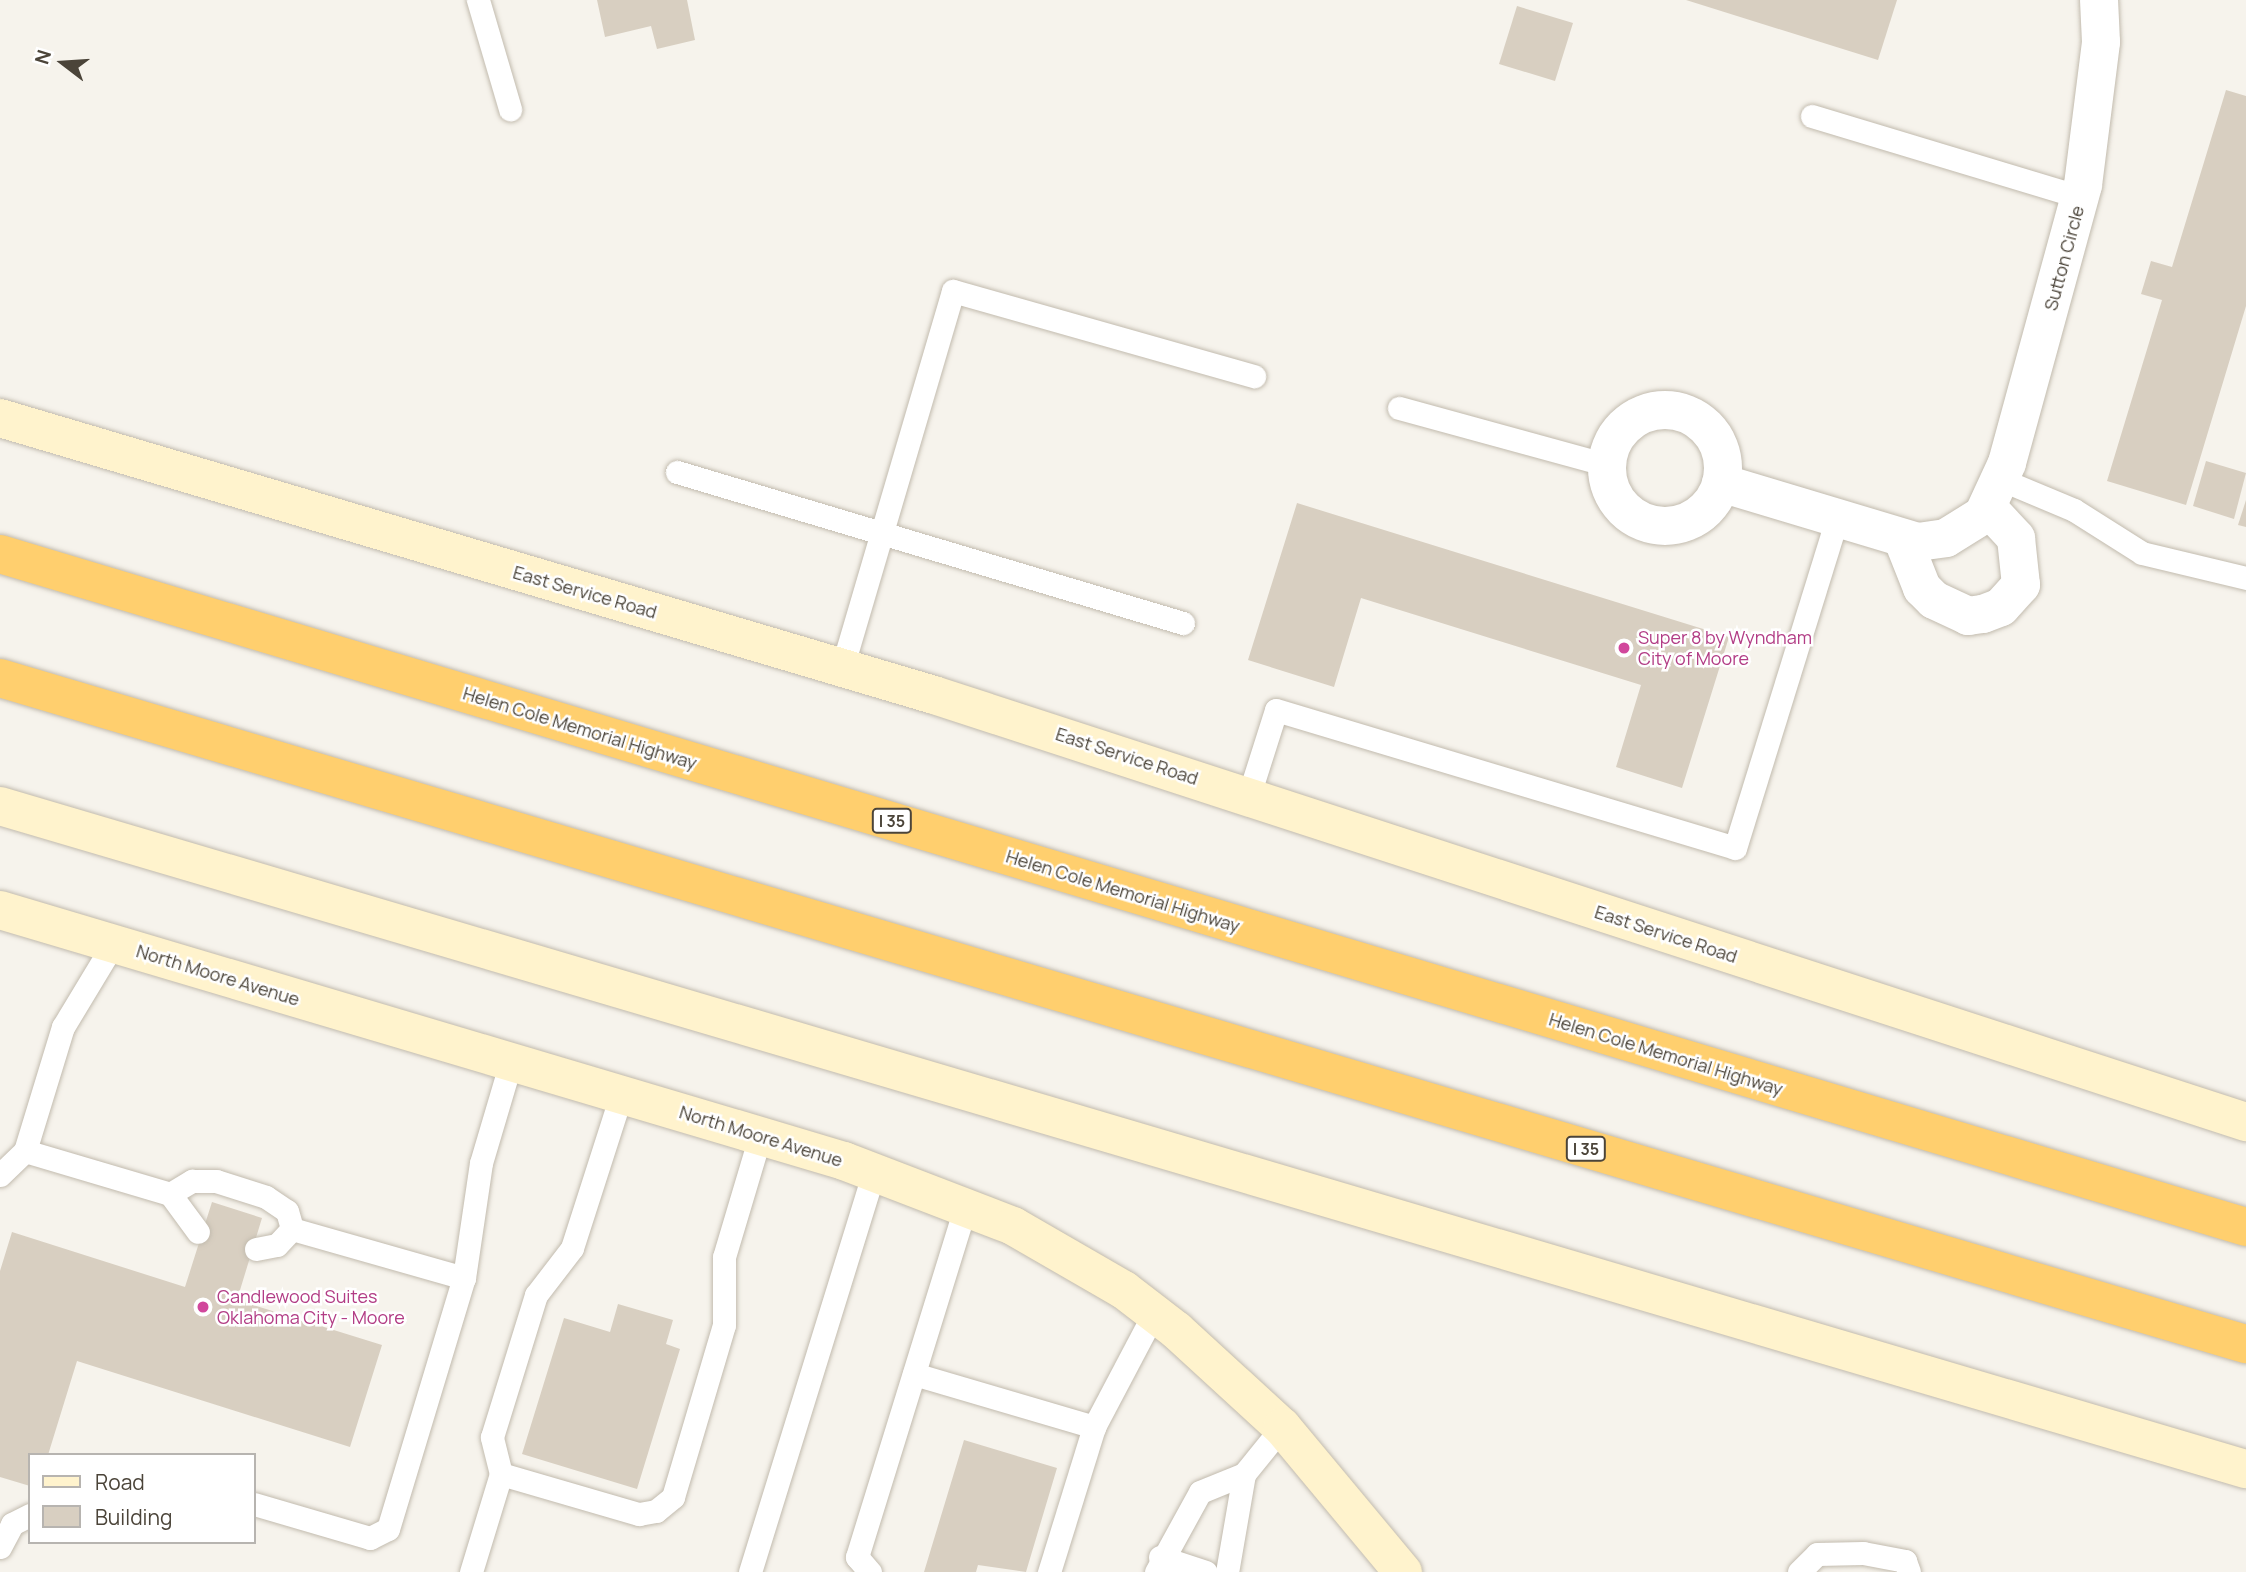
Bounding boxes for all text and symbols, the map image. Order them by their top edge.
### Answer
north arrow [28,28,98,98]
text: N [28,47,57,67]
street label: Sutton Circle [2040,203,2088,313]
street label: East Service Road [511,561,659,623]
place label: Super 8 by Wyndham City of Moore [1638,627,1812,670]
marker: Super 8 by Wyndham City of Moore [1616,640,1632,656]
street label: Helen Cole Memorial Highway [461,682,699,774]
street label: East Service Road [1053,723,1201,789]
road number: I 35 [871,808,913,834]
street label: Helen Cole Memorial Highway [1004,845,1242,937]
street label: East Service Road [1592,901,1740,967]
street label: North Moore Avenue [134,940,302,1010]
street label: Helen Cole Memorial Highway [1547,1008,1785,1100]
street label: North Moore Avenue [677,1101,845,1171]
road number: I 35 [1565,1136,1607,1162]
place label: Candlewood Suites Oklahoma City - Moore [217,1286,405,1328]
marker: Candlewood Suites Oklahoma City - Moore [195,1299,211,1315]
legend [28,1453,256,1544]
text: Road [95,1468,145,1496]
text: Building [95,1503,172,1531]

